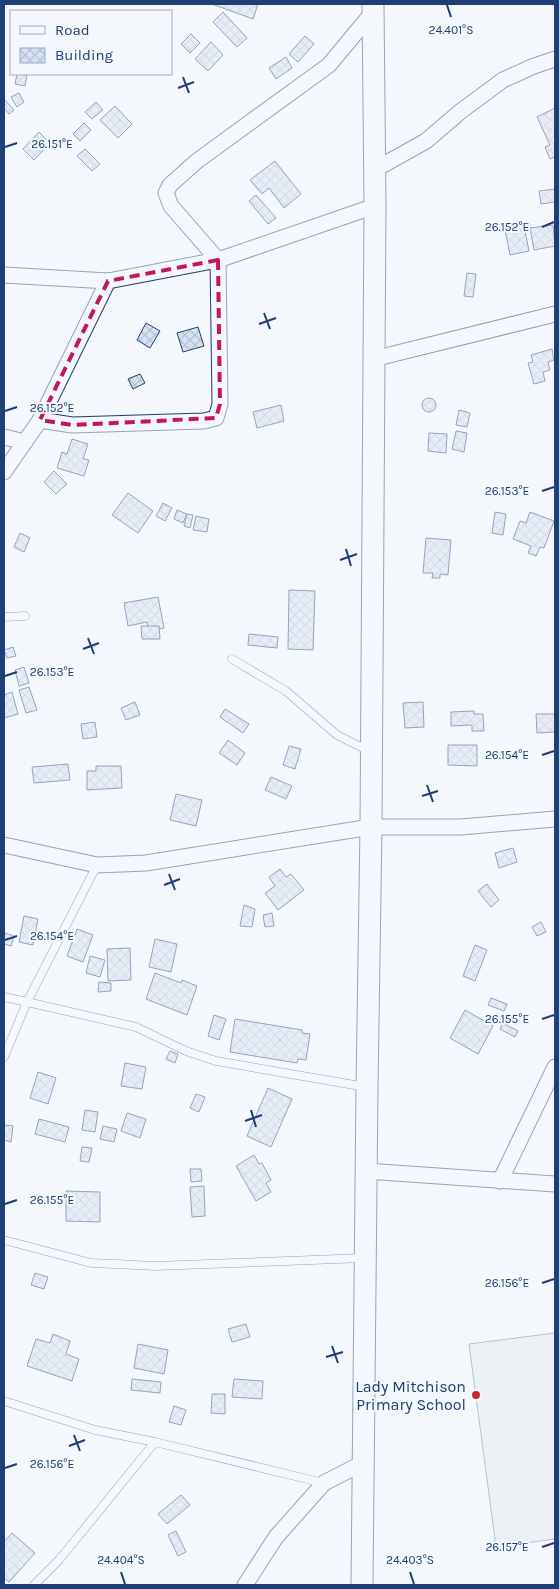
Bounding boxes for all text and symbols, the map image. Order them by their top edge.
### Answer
legend [10,10,172,75]
text: Road [55,21,90,39]
text: 24.401°S [429,23,473,37]
text: Building [55,46,113,64]
text: 26.151°E [31,137,73,151]
text: 26.152°E [485,220,529,234]
text: 26.152°E [30,401,74,415]
text: 26.153°E [485,484,529,498]
text: 26.153°E [30,665,74,679]
text: 26.154°E [485,748,529,762]
text: 26.154°E [30,929,74,943]
text: 26.155°E [485,1012,529,1026]
text: 26.155°E [30,1193,74,1207]
text: 26.156°E [485,1276,529,1290]
place label: Lady Mitchison Primary School [355,1377,466,1414]
marker: Lady Mitchison Primary School [470,1389,482,1401]
text: 26.156°E [30,1457,74,1471]
text: 26.157°E [485,1540,529,1554]
text: 24.404°S [97,1553,145,1567]
text: 24.403°S [386,1553,434,1567]

